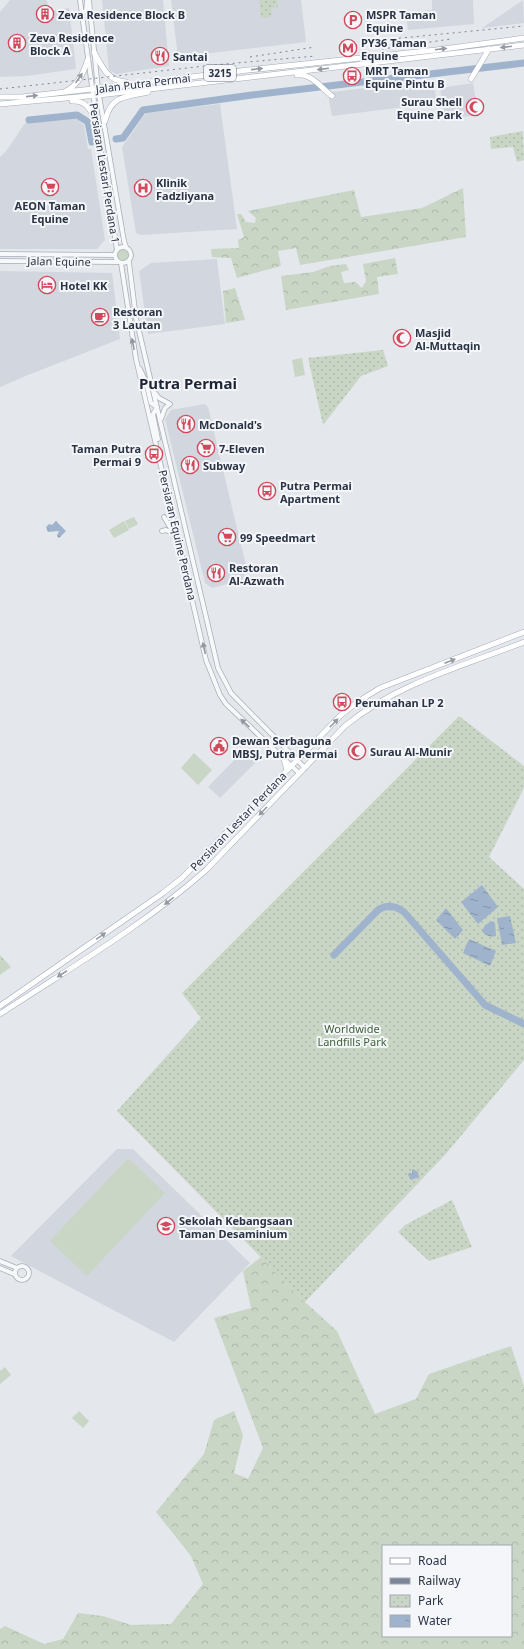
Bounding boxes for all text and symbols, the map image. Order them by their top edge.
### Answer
building icon: Zeva Residence Block B [35,4,55,24]
place label: Zeva Residence Block B [58,7,185,22]
place label: MSPR Taman Equine [366,7,436,35]
parking icon: MSPR Taman Equine [343,10,363,30]
place label: Zeva Residence Block A [30,30,114,58]
building icon: Zeva Residence Block A [7,33,27,53]
place label: PY36 Taman Equine [361,35,427,63]
metro station icon: PY36 Taman Equine [338,38,358,58]
one-way arrow [500,44,512,50]
restaurant icon: Santai [150,46,170,66]
one-way arrow [435,46,447,52]
place label: Santai [173,49,207,64]
place label: MRT Taman Equine Pintu B [365,63,445,91]
road number: 3215 [204,65,236,81]
one-way arrow [251,65,263,72]
one-way arrow [317,66,329,72]
bus stop icon: MRT Taman Equine Pintu B [342,66,362,86]
street label: Jalan Putra Permai [94,70,191,96]
one-way arrow [75,73,83,84]
one-way arrow [26,92,38,99]
place label: Surau Shell Equine Park [397,94,462,122]
mosque icon: Surau Shell Equine Park [465,97,485,117]
street label: Persiaran Lestari Perdana 1 [87,102,123,244]
place label: Klinik Fadzliyana [156,175,214,203]
supermarket icon: AEON Taman Equine [40,177,60,197]
hospital icon: Klinik Fadzliyana [133,178,153,198]
place label: AEON Taman Equine [15,198,85,226]
street label: Jalan Equine [26,253,91,269]
hotel icon: Hotel KK [37,275,57,295]
place label: Hotel KK [60,278,108,293]
place label: Restoran 3 Lautan [113,304,162,332]
cafe icon: Restoran 3 Lautan [90,307,110,327]
place label: Masjid Al-Muttaqin [415,325,480,353]
mosque icon: Masjid Al-Muttaqin [392,328,412,348]
one-way arrow [130,338,136,350]
district label: Putra Permai [139,373,237,393]
restaurant icon: McDonald's [176,414,196,434]
place label: McDonald's [199,417,263,432]
supermarket icon: 7-Eleven [196,438,216,458]
place label: Taman Putra Permai 9 [72,441,141,469]
place label: 7-Eleven [219,441,265,456]
bus stop icon: Taman Putra Permai 9 [144,444,164,464]
restaurant icon: Subway [180,455,200,475]
place label: Subway [203,458,246,473]
street label: Persiaran Equine Perdana [156,468,200,602]
place label: Putra Permai Apartment [280,478,352,506]
bus stop icon: Putra Permai Apartment [257,481,277,501]
supermarket icon: 99 Speedmart [217,527,237,547]
place label: 99 Speedmart [240,530,316,545]
place label: Restoran Al-Azwath [229,560,284,588]
restaurant icon: Restoran Al-Azwath [206,563,226,583]
one-way arrow [200,642,206,654]
one-way arrow [444,657,456,663]
bus stop icon: Perumahan LP 2 [332,692,352,712]
place label: Perumahan LP 2 [355,695,444,710]
one-way arrow [240,718,250,727]
one-way arrow [329,718,339,728]
place label: Dewan Serbaguna MBSJ, Putra Permai [232,733,337,761]
public building icon: Dewan Serbaguna MBSJ, Putra Permai [209,736,229,756]
mosque icon: Surau Al-Munir [347,741,367,761]
place label: Surau Al-Munir [370,744,452,759]
street label: Persiaran Lestari Perdana [187,768,289,874]
one-way arrow [258,806,268,816]
one-way arrow [164,897,175,906]
one-way arrow [96,932,106,940]
one-way arrow [56,970,67,978]
park label: Worldwide Landfills Park [317,1021,387,1049]
place label: Sekolah Kebangsaan Taman Desaminium [179,1213,293,1241]
school or university icon: Sekolah Kebangsaan Taman Desaminium [156,1216,176,1236]
legend [382,1545,512,1637]
text: Road [418,1552,447,1569]
text: Railway [418,1572,462,1589]
text: Park [418,1592,444,1609]
text: Water [418,1612,452,1629]

